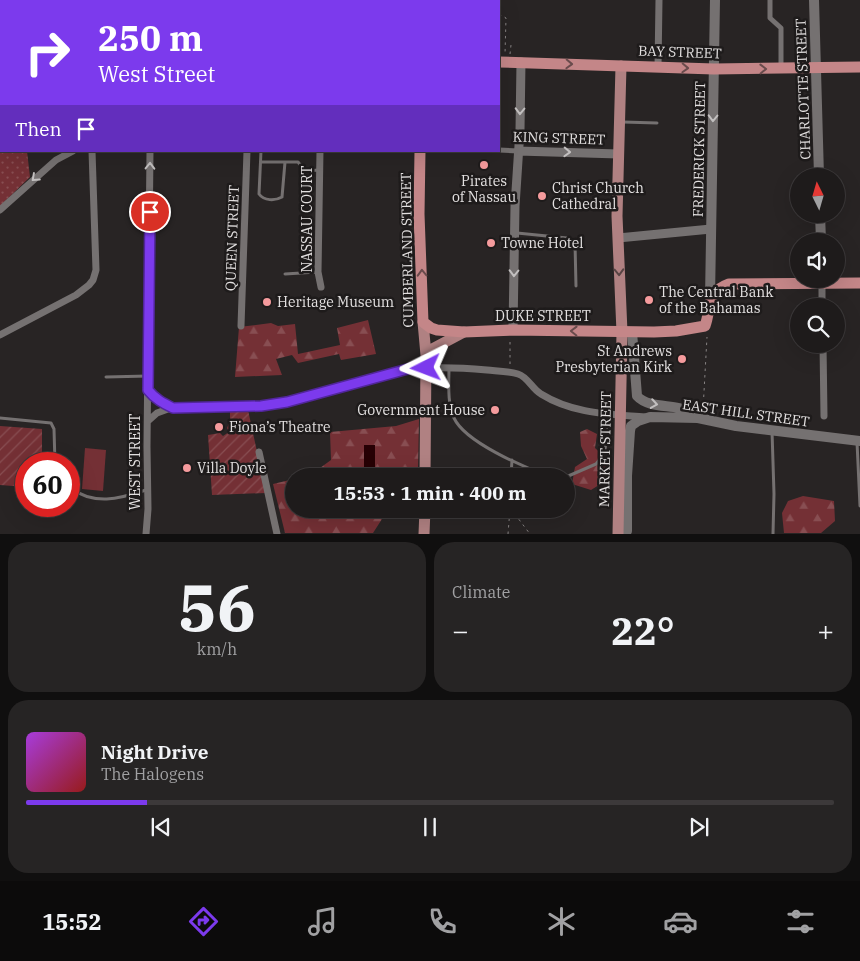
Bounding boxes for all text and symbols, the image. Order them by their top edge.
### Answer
text: 250 m [98,15,203,61]
street label: CHARLOTTE STREET [792,18,814,160]
icon: right [15,20,80,85]
street label: BAY STREET [638,42,722,62]
one-way arrow [566,58,574,69]
text: West Street [98,59,215,88]
one-way arrow [682,63,689,73]
one-way arrow [759,63,767,74]
street label: FREDERICK STREET [689,81,709,217]
one-way arrow [515,108,525,115]
one-way arrow [708,114,718,122]
icon: arrive [72,115,100,143]
text: Then [15,117,62,141]
street label: KING STREET [512,127,606,149]
one-way arrow [563,147,571,158]
marker: Pirates of Nassau [478,159,490,171]
one-way arrow [145,162,155,170]
street label: NASSAU COURT [298,166,316,272]
north arrow [790,168,845,222]
map controls [790,168,845,353]
street label: CUMBERLAND STREET [397,172,417,328]
place label: Pirates of Nassau [452,172,516,206]
one-way arrow [32,173,41,182]
place label: Christ Church Cathedral [552,179,644,213]
street label: QUEEN STREET [221,185,243,291]
marker: Christ Church Cathedral [536,190,548,202]
pin [129,191,171,233]
icon: arrive [136,198,164,226]
button: sound [790,233,845,288]
place label: Towne Hotel [501,234,583,252]
marker: Towne Hotel [485,237,497,249]
one-way arrow [614,268,625,276]
one-way arrow [416,269,427,277]
one-way arrow [509,270,519,277]
place label: The Central Bank of the Bahamas [659,283,774,317]
place label: Heritage Museum [277,293,394,311]
marker: The Central Bank of the Bahamas [643,294,655,306]
marker: Heritage Museum [261,296,273,308]
button: search [790,298,845,353]
street label: DUKE STREET [495,307,591,325]
one-way arrow [569,326,577,336]
position arrow [399,341,451,393]
place label: St Andrews Presbyterian Kirk [555,342,673,376]
marker: St Andrews Presbyterian Kirk [676,353,688,365]
street label: MARKET STREET [595,391,615,507]
street label: EAST HILL STREET [681,395,811,431]
one-way arrow [649,398,658,408]
place label: Government House [357,401,485,419]
marker: Government House [489,404,501,416]
street label: WEST STREET [126,414,144,510]
place label: Fiona’s Theatre [229,418,330,436]
marker: Fiona’s Theatre [213,421,225,433]
speed limit sign: 60 [15,452,80,517]
place label: Villa Doyle [197,459,267,477]
marker: Villa Doyle [181,462,193,474]
text: 15:53 · 1 min · 400 m [334,481,526,505]
text: 56 [178,564,256,649]
text: Climate [452,582,510,602]
text: 22° [611,606,675,655]
text: − [452,612,469,649]
text: + [817,612,834,649]
text: km/h [197,639,237,659]
text: Night Drive [101,740,209,764]
text: The Halogens [101,764,204,784]
icon: previous [147,813,175,841]
icon: pause [416,813,444,841]
icon: next [685,813,713,841]
icon: directions [186,904,221,939]
icon: music [305,904,340,939]
icon: phone [425,904,460,939]
icon: climate [544,904,579,939]
icon: car [663,904,698,939]
icon: filters [783,904,818,939]
text: 15:52 [42,907,102,936]

